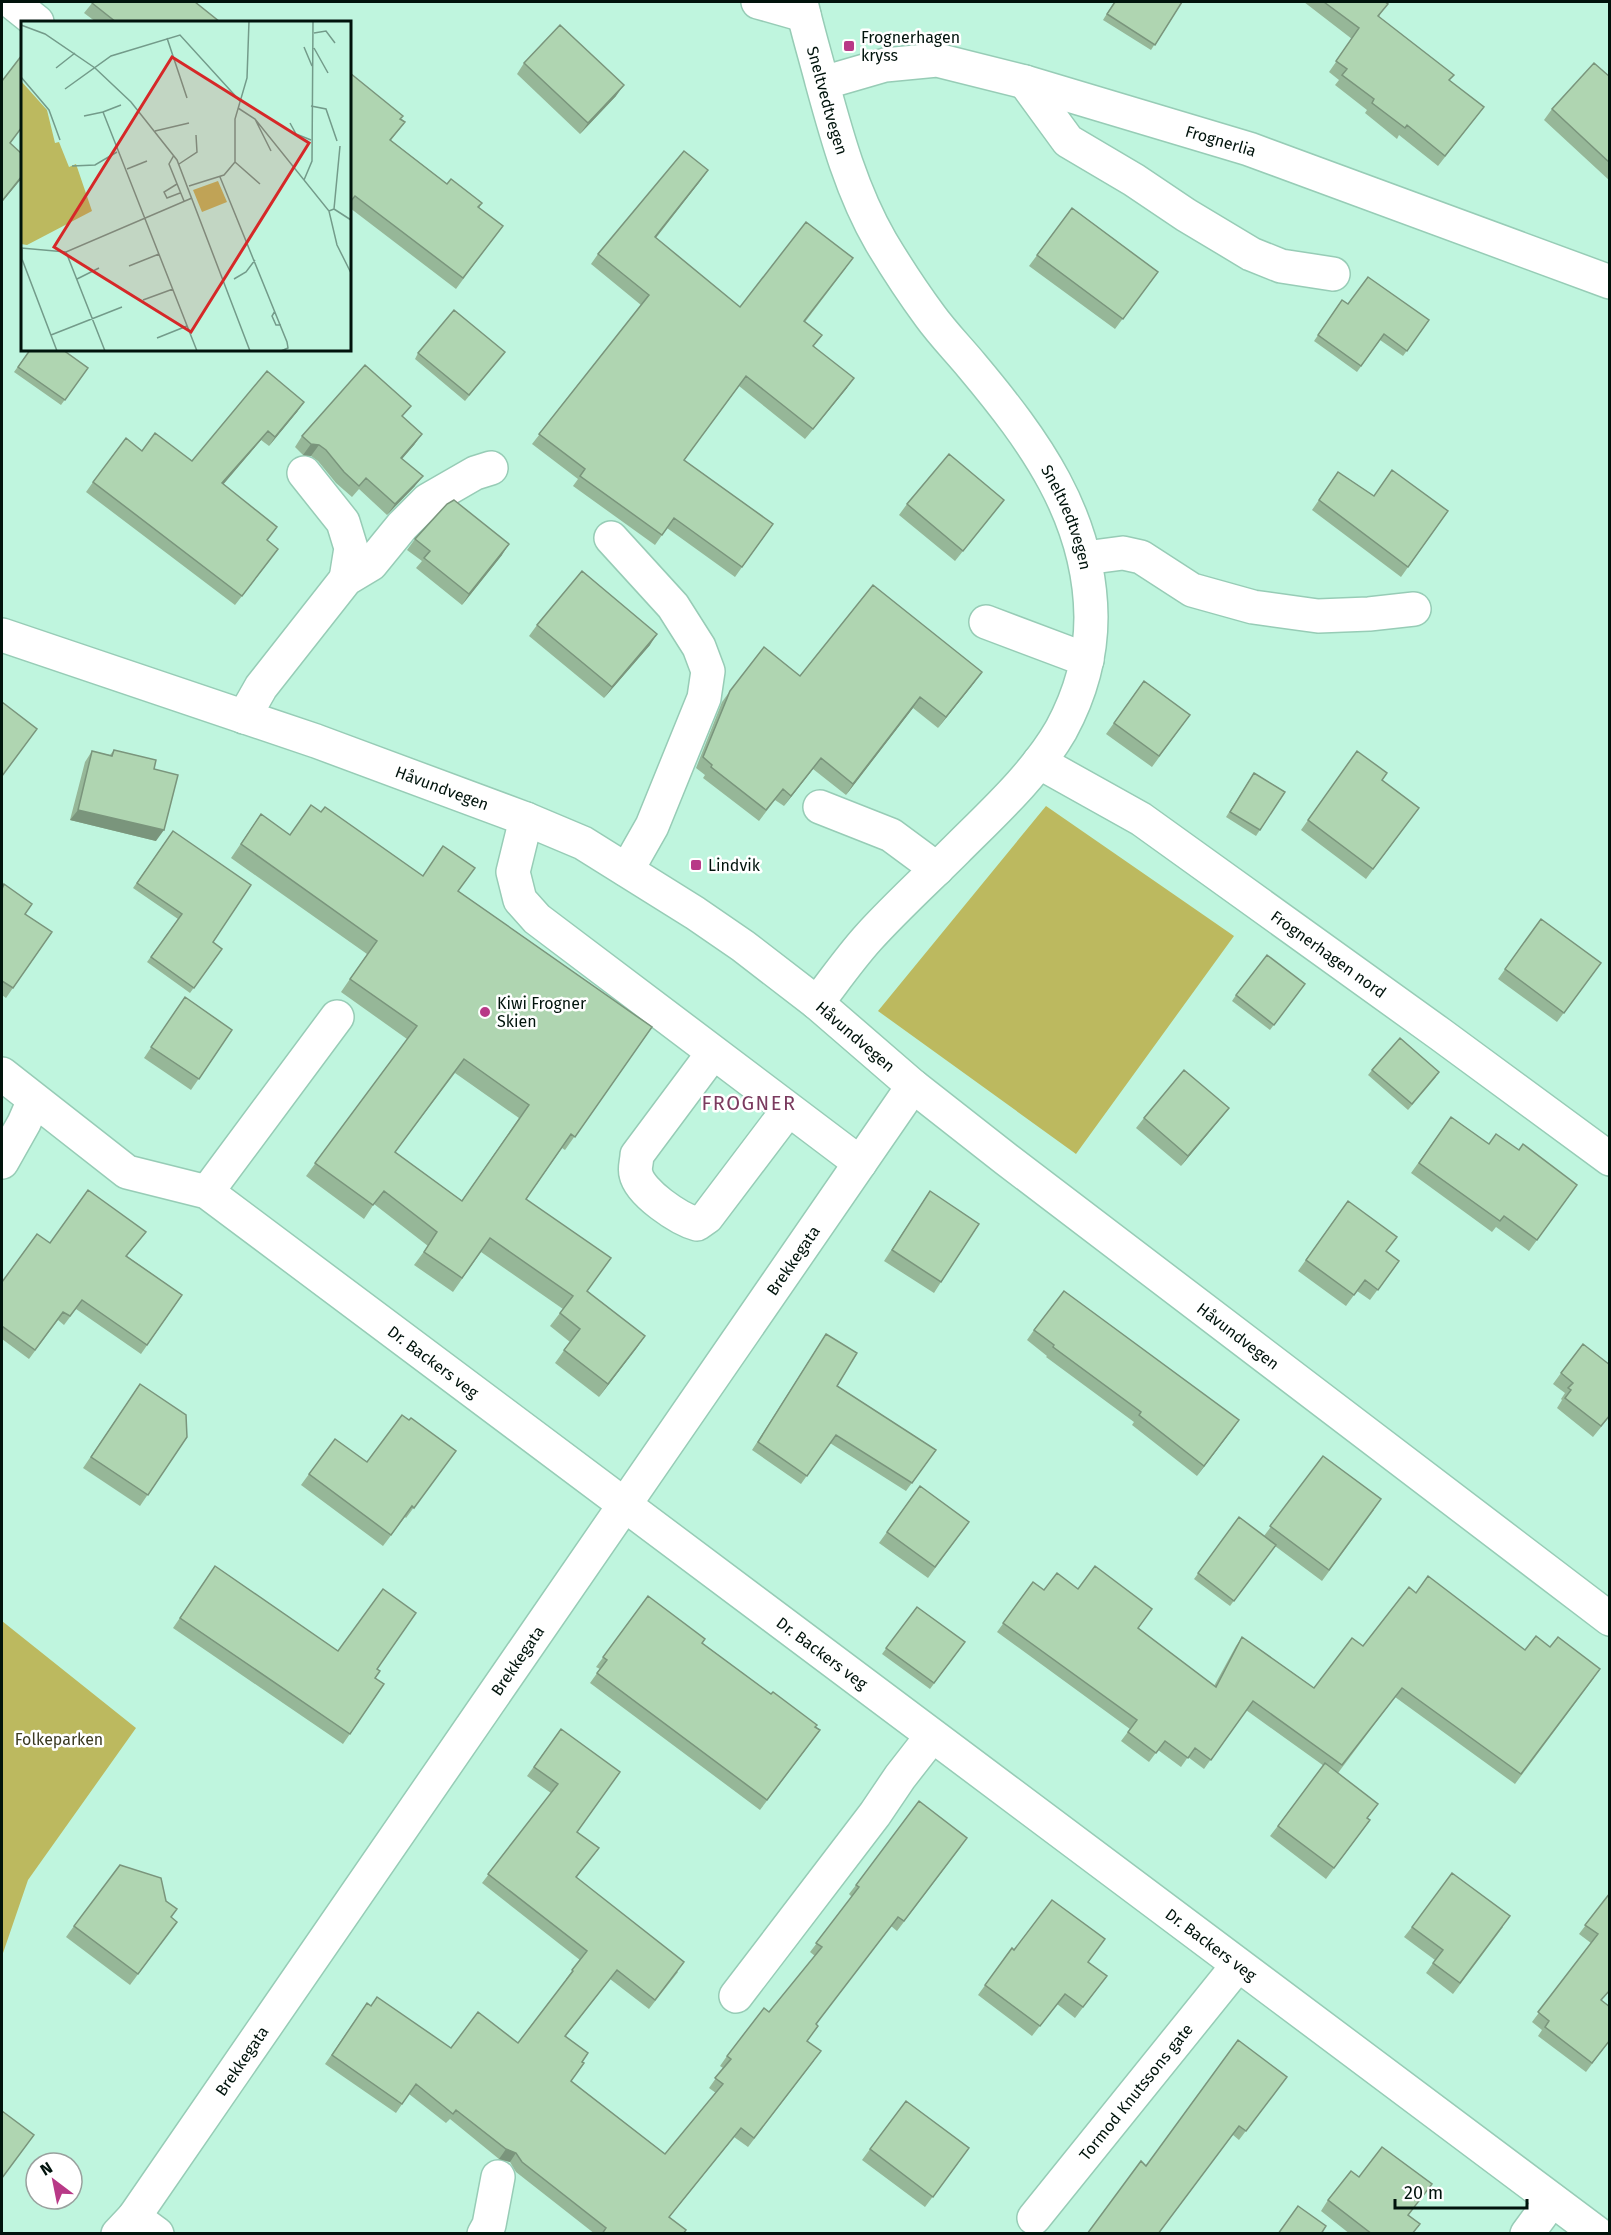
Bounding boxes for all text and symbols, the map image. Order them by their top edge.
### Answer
inset map [21,21,351,351]
place label: Frognerhagen kryss [861,28,960,65]
marker: Frognerhagen kryss [842,39,856,53]
street label: Sneltvedtvegen [803,44,852,157]
street label: Frognerlia [1183,122,1259,161]
street label: Sneltvedtvegen [1037,461,1095,571]
street label: Håvundvegen [393,762,491,814]
place label: Lindvik [708,856,761,875]
marker: Lindvik [689,858,703,872]
street label: Frognerhagen nord [1267,907,1390,1002]
place label: Kiwi Frogner Skien [497,994,587,1031]
street label: Håvundvegen [812,997,899,1076]
marker: Kiwi Frogner Skien [478,1005,492,1019]
district label: FROGNER [701,1091,797,1115]
street label: Brekkegata [763,1222,824,1299]
street label: Håvundvegen [1193,1299,1283,1374]
street label: Dr. Backers veg [384,1322,483,1403]
street label: Dr. Backers veg [773,1613,872,1694]
street label: Brekkegata [487,1622,548,1699]
park label: Folkeparken [15,1730,103,1749]
street label: Dr. Backers veg [1162,1904,1261,1985]
street label: Tormod Knutssons gate [1075,2020,1197,2164]
street label: Brekkegata [211,2023,273,2100]
north arrow [24,2151,84,2211]
text: N [37,2158,56,2180]
scale bar [1395,2172,1527,2210]
text: 20 m [1404,2182,1443,2204]

